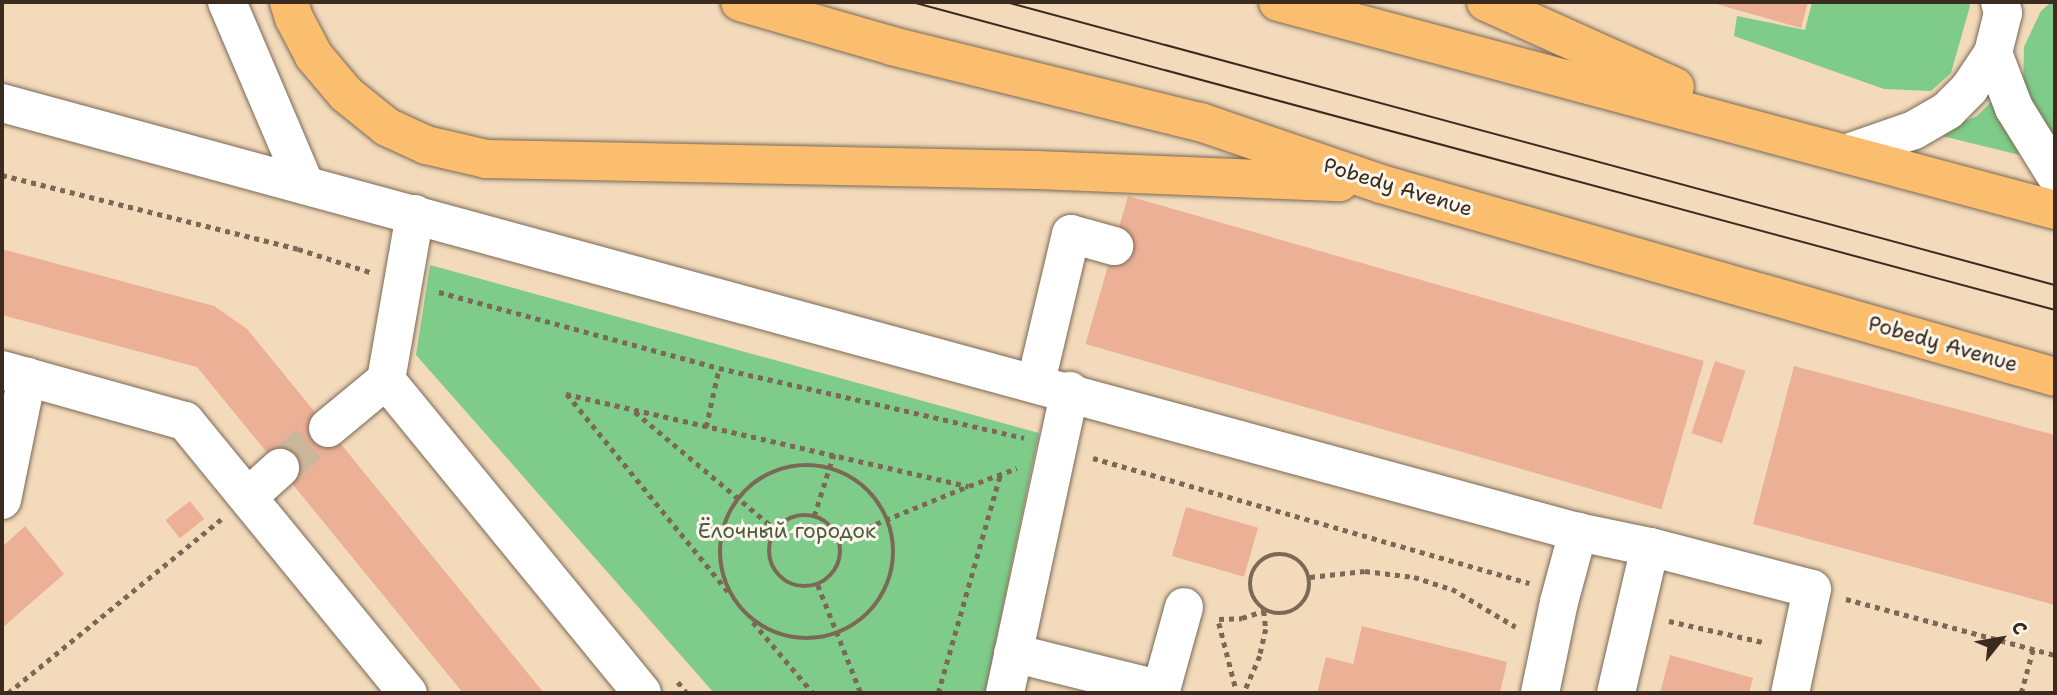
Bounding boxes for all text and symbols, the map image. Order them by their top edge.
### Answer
street label: Pobedy Avenue [1320,152,1476,222]
street label: Pobedy Avenue [1865,311,2021,377]
park label: Ёлочный городок [698,518,876,544]
north arrow [1966,604,2036,674]
text: С [2006,616,2033,639]

